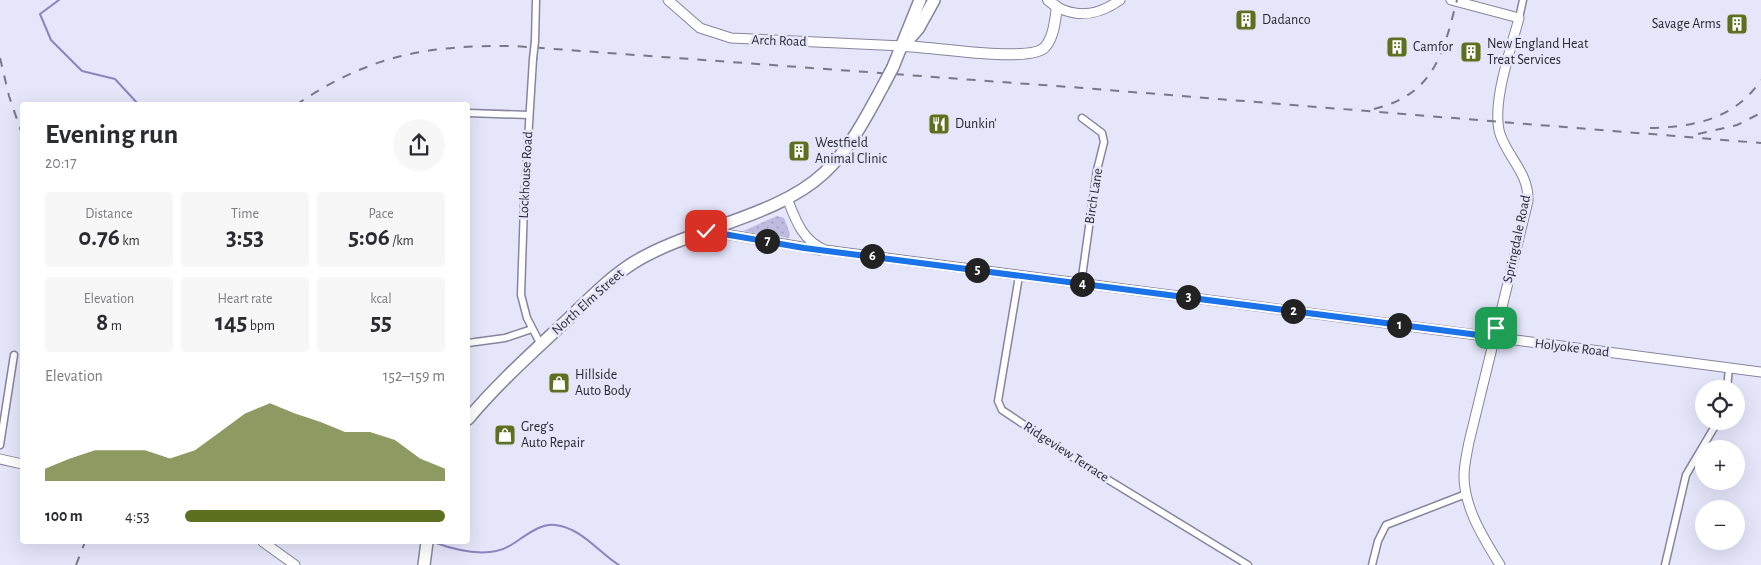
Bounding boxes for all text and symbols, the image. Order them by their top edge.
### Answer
building icon: Dadanco [1234,8,1258,32]
building icon: Savage Arms [1725,12,1749,36]
place label: Dadanco [1262,13,1311,27]
place label: Savage Arms [1652,17,1721,31]
street label: Arch Road [751,33,807,49]
building icon: Camfor [1385,35,1409,59]
place label: New England Heat Treat Services [1487,37,1589,67]
place label: Camfor [1413,40,1453,54]
building icon: New England Heat Treat Services [1459,40,1483,64]
restaurant icon: Dunkin' [927,112,951,136]
place label: Dunkin' [955,117,997,131]
button: share [393,119,445,171]
text: Evening run [45,121,178,149]
street label: Lockhouse Road [517,131,535,219]
place label: Westfield Animal Clinic [815,136,888,166]
building icon: Westfield Animal Clinic [787,139,811,163]
text: 20:17 [45,155,77,171]
street label: Birch Lane [1083,167,1105,225]
street label: Springdale Road [1501,194,1533,284]
text: Distance [85,207,133,221]
text: Time [231,207,259,221]
text: Pace [368,207,394,221]
pin [685,210,727,252]
icon: check [692,217,720,245]
text: 0.76 [78,225,120,250]
text: 3:53 [226,225,264,250]
text: 5:06 [348,225,390,250]
pin: 7 [754,228,780,254]
text: km [120,234,140,248]
text: /km [390,234,414,248]
text: 7 [764,234,771,248]
pin: 6 [860,244,884,268]
text: 6 [869,249,876,263]
pin: 5 [964,258,990,282]
text: 5 [974,263,981,277]
street label: North Elm Street [549,266,627,338]
pin: 4 [1070,272,1094,296]
text: 4 [1079,277,1086,291]
pin: 3 [1176,284,1200,310]
text: 3 [1185,290,1192,304]
text: Elevation [84,292,134,306]
text: Heart rate [218,292,272,306]
text: kcal [370,292,392,306]
pin: 2 [1280,298,1306,324]
text: 2 [1290,304,1297,318]
pin [1475,307,1517,349]
text: 8 [96,310,108,335]
text: 145 [215,310,247,335]
text: 55 [370,310,392,335]
pin: 1 [1386,312,1412,338]
icon: arrive [1482,314,1510,342]
text: 1 [1397,318,1402,332]
text: m [108,319,122,333]
text: bpm [247,319,275,333]
street label: Holyoke Road [1534,336,1610,360]
text: Elevation [45,368,103,384]
text: 152–159 m [383,368,445,384]
place label: Hillside Auto Body [575,368,631,398]
shop icon: Hillside Auto Body [547,371,571,395]
map controls [1695,380,1745,550]
button: locate [1695,380,1745,430]
street label: Ridgeview Terrace [1021,419,1111,485]
place label: Greg's Auto Repair [521,420,585,450]
shop icon: Greg's Auto Repair [493,423,517,447]
button: + [1695,440,1745,490]
button: − [1695,500,1745,550]
text: 100 m [45,508,83,524]
text: 4:53 [125,508,150,524]

